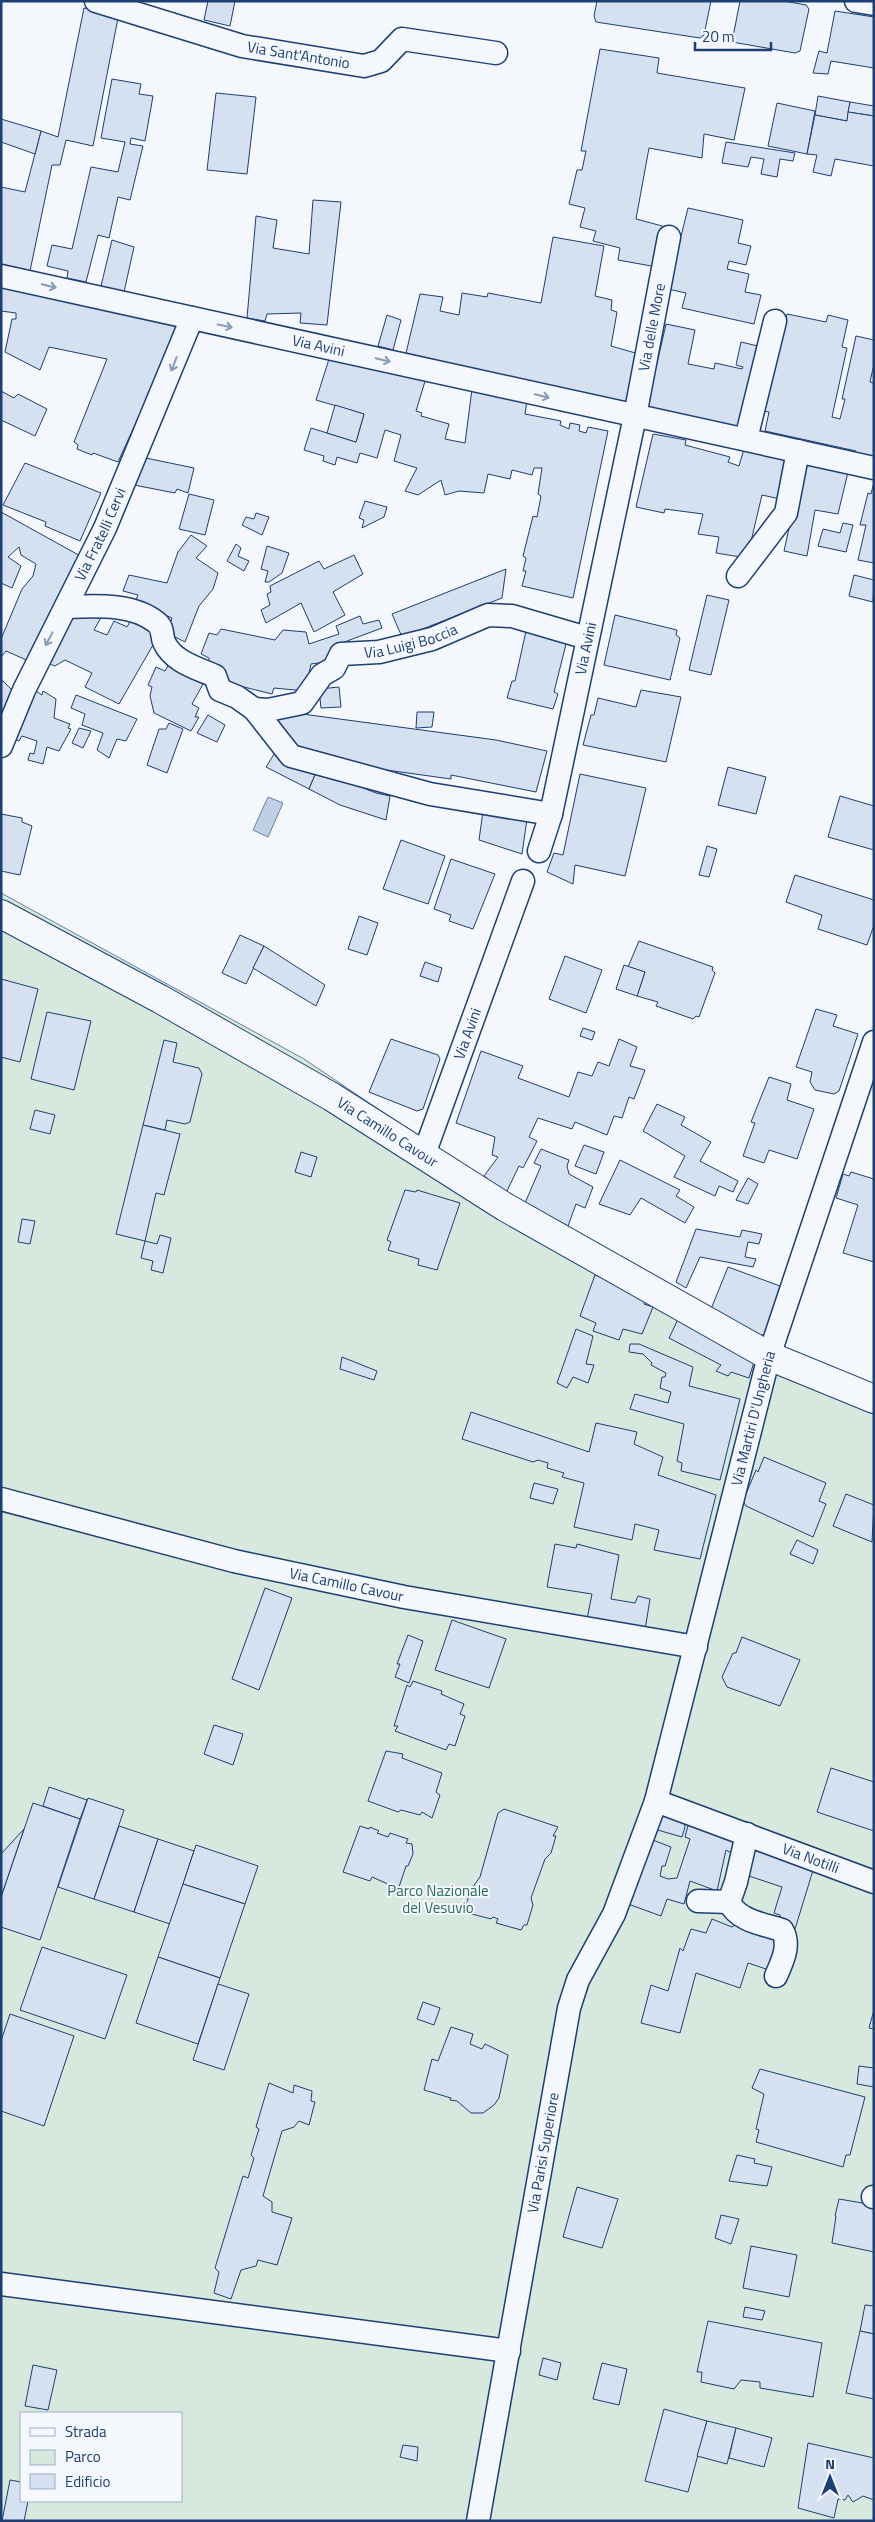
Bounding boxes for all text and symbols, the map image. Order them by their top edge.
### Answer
scale bar [695,20,771,52]
text: 20 m [702,25,735,48]
street label: Via Sant'Antonio [246,35,352,75]
street label: Via delle More [632,281,671,373]
one-way arrow [40,282,56,292]
one-way arrow [216,321,232,331]
street label: Via Avini [290,328,347,362]
one-way arrow [169,356,178,371]
one-way arrow [375,356,391,365]
one-way arrow [533,392,549,401]
street label: Via Fratelli Cervi [68,484,132,585]
street label: Via Luigi Boccia [363,617,462,664]
street label: Via Avini [569,620,602,677]
one-way arrow [44,631,53,646]
street label: Via Avini [447,1005,487,1063]
street label: Via Camillo Cavour [332,1091,443,1173]
street label: Via Martiri D'Ungheria [725,1347,781,1488]
street label: Via Camillo Cavour [287,1561,406,1608]
street label: Via Notilli [779,1837,843,1879]
park label: Parco Nazionale del Vesuvio [387,1879,489,1919]
street label: Via Parisi Superiore [521,2091,565,2215]
legend [20,2412,182,2502]
text: Strada [65,2420,107,2443]
text: Parco [65,2445,101,2468]
north arrow [805,2452,855,2502]
text: N [825,2453,835,2474]
text: Edificio [65,2470,110,2493]

